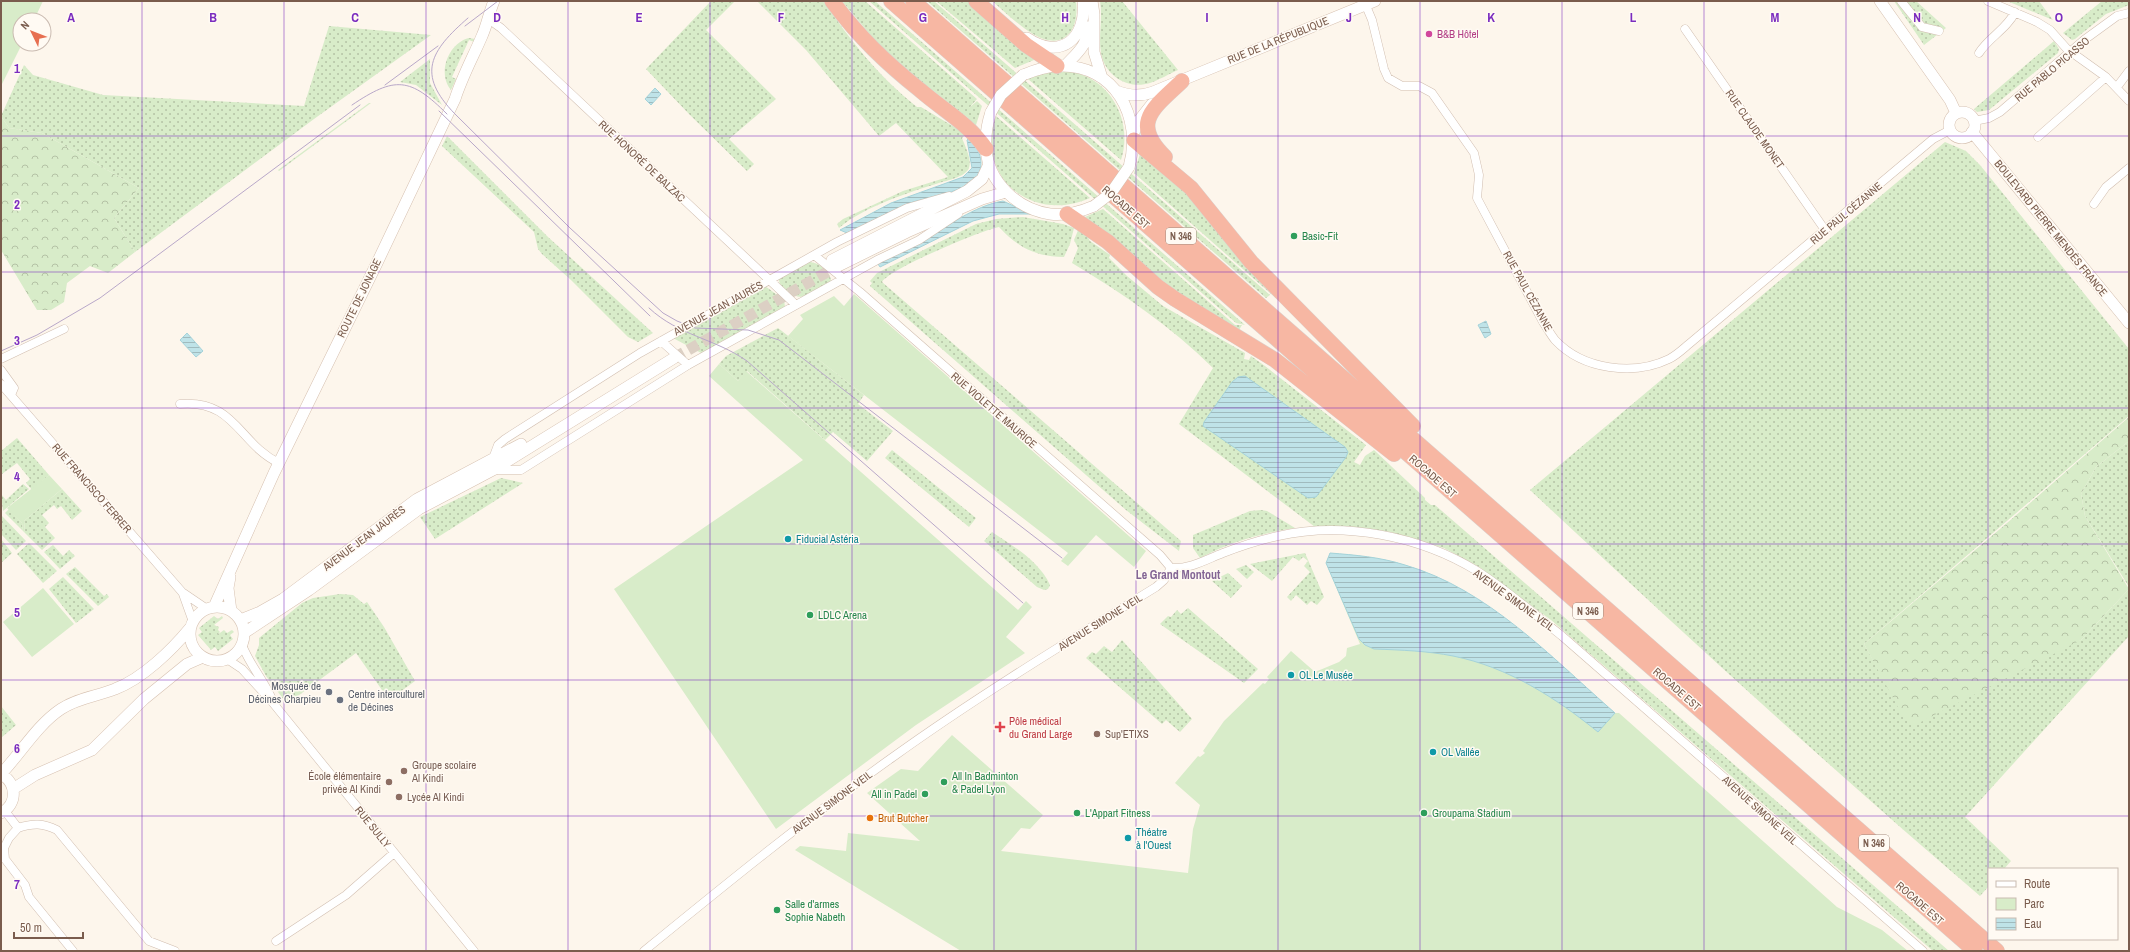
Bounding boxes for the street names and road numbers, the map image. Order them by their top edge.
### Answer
street label: RUE DE LA RÉPUBLIQUE [1225,13,1331,67]
street label: RUE PABLO PICASSO [2012,34,2092,104]
street label: RUE CLAUDE MONET [1723,87,1788,172]
street label: RUE HONORÉ DE BALZAC [596,117,689,205]
street label: BOULEVARD PIERRE MENDÈS FRANCE [1992,157,2110,299]
street label: RUE PAUL CÉZANNE [1807,179,1885,247]
street label: ROCADE EST [1099,182,1153,232]
road number: N 346 [1166,228,1196,244]
street label: RUE PAUL CÉZANNE [1500,248,1556,334]
street label: ROUTE DE JONAGE [334,256,384,340]
street label: AVENUE JEAN JAURÈS [670,278,765,339]
street label: RUE VIOLETTE MAURICE [948,369,1040,451]
street label: RUE FRANCISCO FERRER [49,440,135,536]
street label: ROCADE EST [1406,451,1460,501]
street label: AVENUE JEAN JAURÈS [319,502,408,574]
street label: AVENUE SIMONE VEIL [1470,565,1557,634]
street label: AVENUE SIMONE VEIL [1054,590,1145,654]
road number: N 346 [1573,603,1603,619]
street label: ROCADE EST [1650,664,1704,714]
street label: AVENUE SIMONE VEIL [788,767,875,837]
street label: AVENUE SIMONE VEIL [1719,772,1801,848]
street label: RUE SULLY [352,803,394,851]
road number: N 346 [1859,835,1889,851]
street label: ROCADE EST [1893,878,1947,928]

